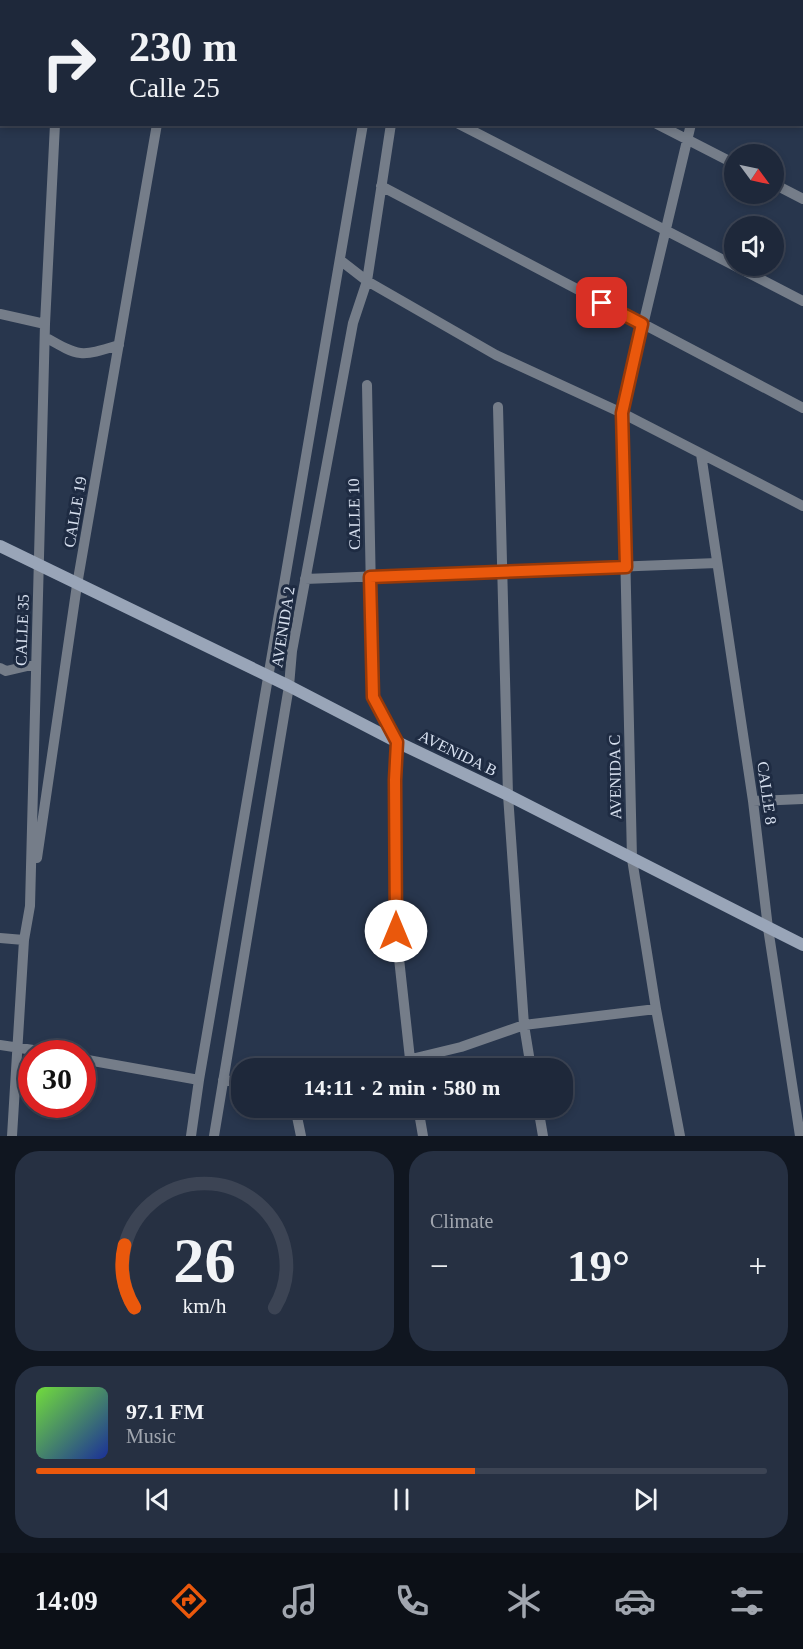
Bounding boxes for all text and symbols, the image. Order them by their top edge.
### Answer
icon: right [30,24,108,102]
text: 230 m [129,24,238,70]
text: Calle 25 [129,73,220,103]
north arrow [724,144,784,204]
map controls [724,144,784,276]
button: sound [724,216,784,276]
pin [576,277,627,328]
icon: arrive [585,286,618,319]
street label: CALLE 19 [60,475,90,549]
street label: CALLE 10 [345,478,363,550]
street label: AVENIDA 2 [268,585,298,669]
street label: CALLE 35 [12,594,32,666]
street label: AVENIDA B [416,727,500,779]
street label: AVENIDA C [606,735,624,819]
street label: CALLE 8 [754,760,780,826]
position arrow [364,899,428,963]
speed limit sign: 30 [18,1040,96,1118]
text: 14:11 · 2 min · 580 m [304,1075,500,1100]
text: Climate [430,1210,493,1232]
text: 26 [173,1226,236,1295]
text: 19° [567,1241,630,1291]
text: − [430,1248,449,1284]
text: + [748,1248,767,1284]
text: km/h [182,1294,227,1318]
text: 97.1 FM [126,1399,204,1424]
text: Music [126,1425,176,1447]
icon: previous [141,1483,174,1516]
icon: pause [385,1483,418,1516]
icon: next [629,1483,662,1516]
icon: directions [168,1580,210,1622]
icon: music [279,1580,321,1622]
icon: phone [391,1580,433,1622]
icon: climate [503,1580,545,1622]
icon: car [614,1580,656,1622]
icon: filters [726,1580,768,1622]
text: 14:09 [35,1586,98,1616]

